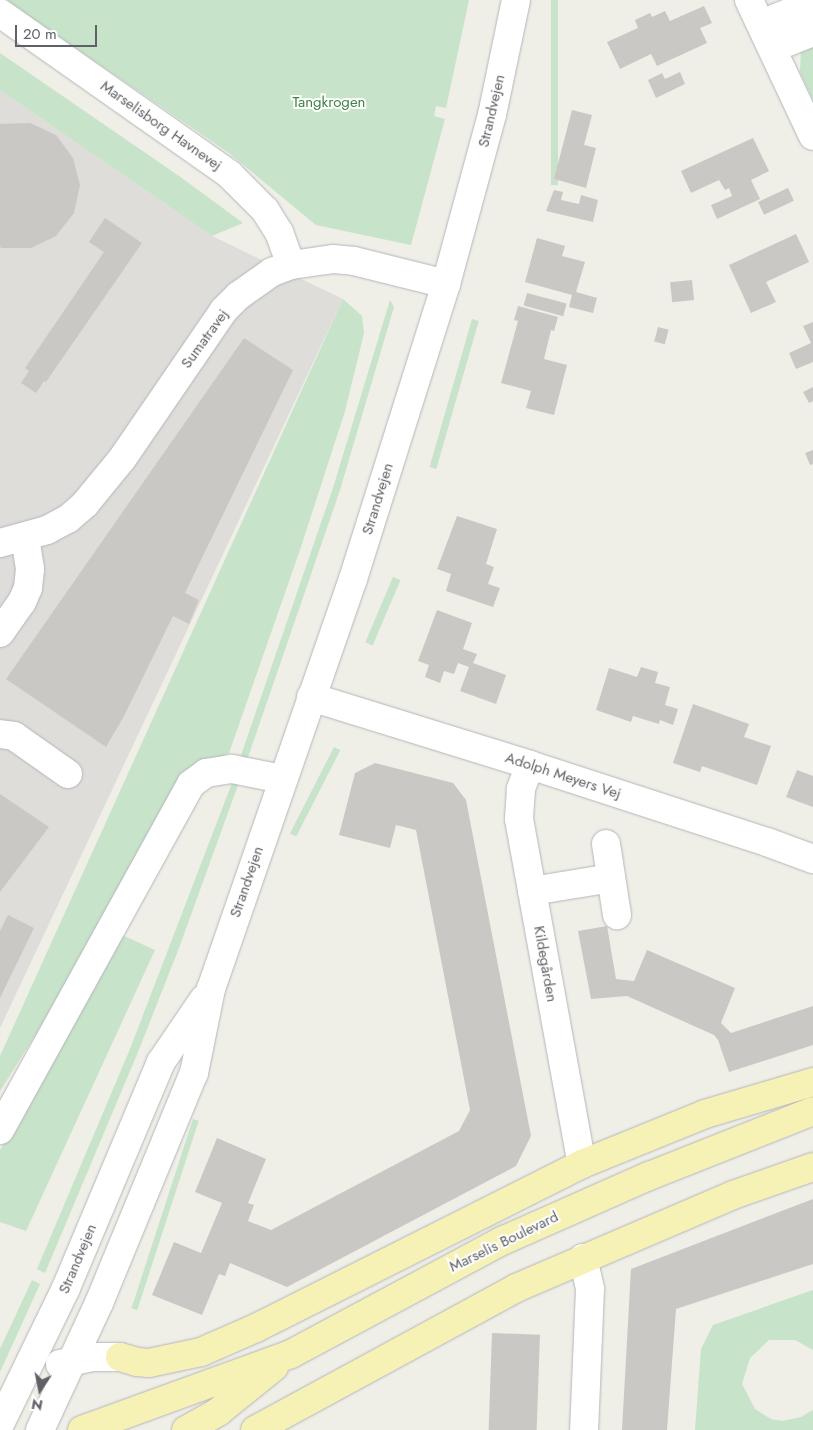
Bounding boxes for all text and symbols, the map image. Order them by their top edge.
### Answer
scale bar [18,15,100,47]
text: 20 m [23,23,57,45]
street label: Strandvejen [475,73,509,149]
street label: Marselisborg Havnevej [97,77,225,175]
park label: Tangkrogen [293,94,365,112]
street label: Sumatravej [178,306,232,372]
street label: Strandvejen [359,461,397,537]
street label: Adolph Meyers Vej [503,749,623,803]
street label: Strandvejen [226,844,268,920]
street label: Kildegården [529,924,561,1004]
street label: Marselis Boulevard [447,1208,561,1276]
street label: Strandvejen [55,1221,101,1297]
north arrow [15,1365,65,1415]
text: N [30,1394,45,1416]

